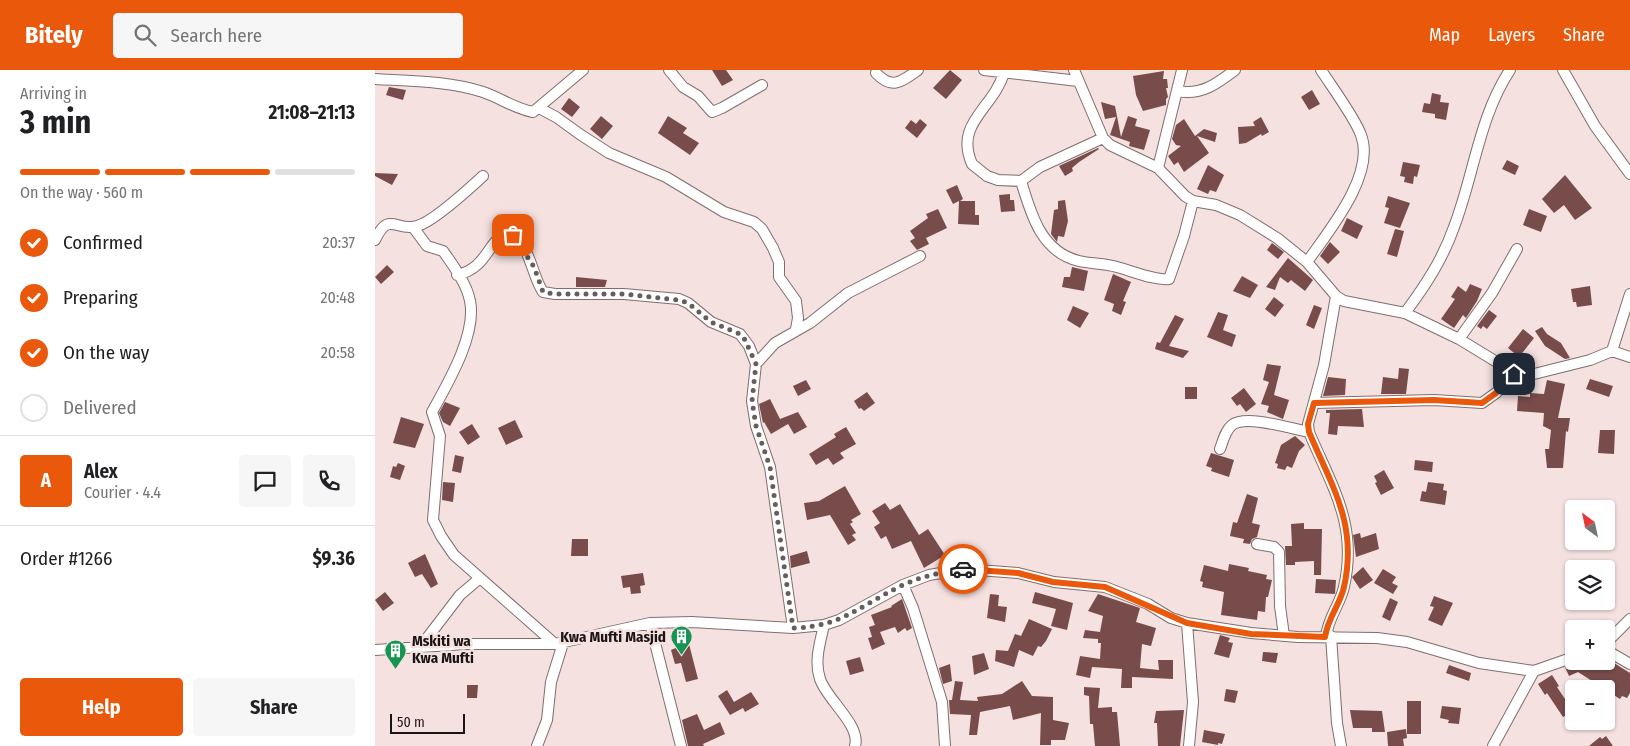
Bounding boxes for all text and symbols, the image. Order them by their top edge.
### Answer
search box [113,13,463,58]
text: Bitely [25,21,83,49]
icon: search [131,21,159,49]
text: Search here [171,24,262,47]
text: Map [1429,24,1460,46]
text: Layers [1488,24,1535,46]
text: Share [1563,24,1605,46]
text: Arriving in [20,84,87,103]
text: 21:08–21:13 [268,101,355,124]
text: 3 min [20,103,91,141]
text: On the way · 560 m [20,183,143,202]
pin [492,214,534,256]
icon: bag [499,221,527,249]
icon: check [20,229,48,257]
text: Confirmed [63,231,143,254]
text: 20:37 [322,233,355,252]
icon: check [20,284,48,312]
text: Preparing [63,286,138,309]
text: 20:48 [321,288,355,307]
icon: check [20,339,48,367]
text: On the way [63,341,149,364]
text: 20:58 [321,343,355,362]
pin [1493,353,1535,395]
icon: home [1500,360,1528,388]
text: Delivered [63,396,137,419]
button: chat [239,455,291,507]
button: phone [303,455,355,507]
text: Alex [84,460,118,483]
text: A [41,469,51,492]
text: Courier · 4.4 [84,483,161,502]
north arrow [1565,500,1615,550]
map controls [1565,500,1615,730]
courier [938,544,988,594]
text: Order #1266 [20,547,112,570]
text: $9.36 [312,547,355,570]
icon: car [949,555,977,583]
button: layers [1565,560,1615,610]
button: + [1565,620,1615,670]
building icon: Kwa Mufti Masjid [670,625,694,656]
place label: Kwa Mufti Masjid [560,628,666,646]
place label: Mskiti wa Kwa Mufti [412,632,474,667]
building icon: Mskiti wa Kwa Mufti [384,638,408,669]
button: Help [20,678,183,736]
button: Share [193,678,355,736]
button: − [1565,680,1615,730]
scale bar [390,711,465,734]
text: 50 m [397,714,425,731]

